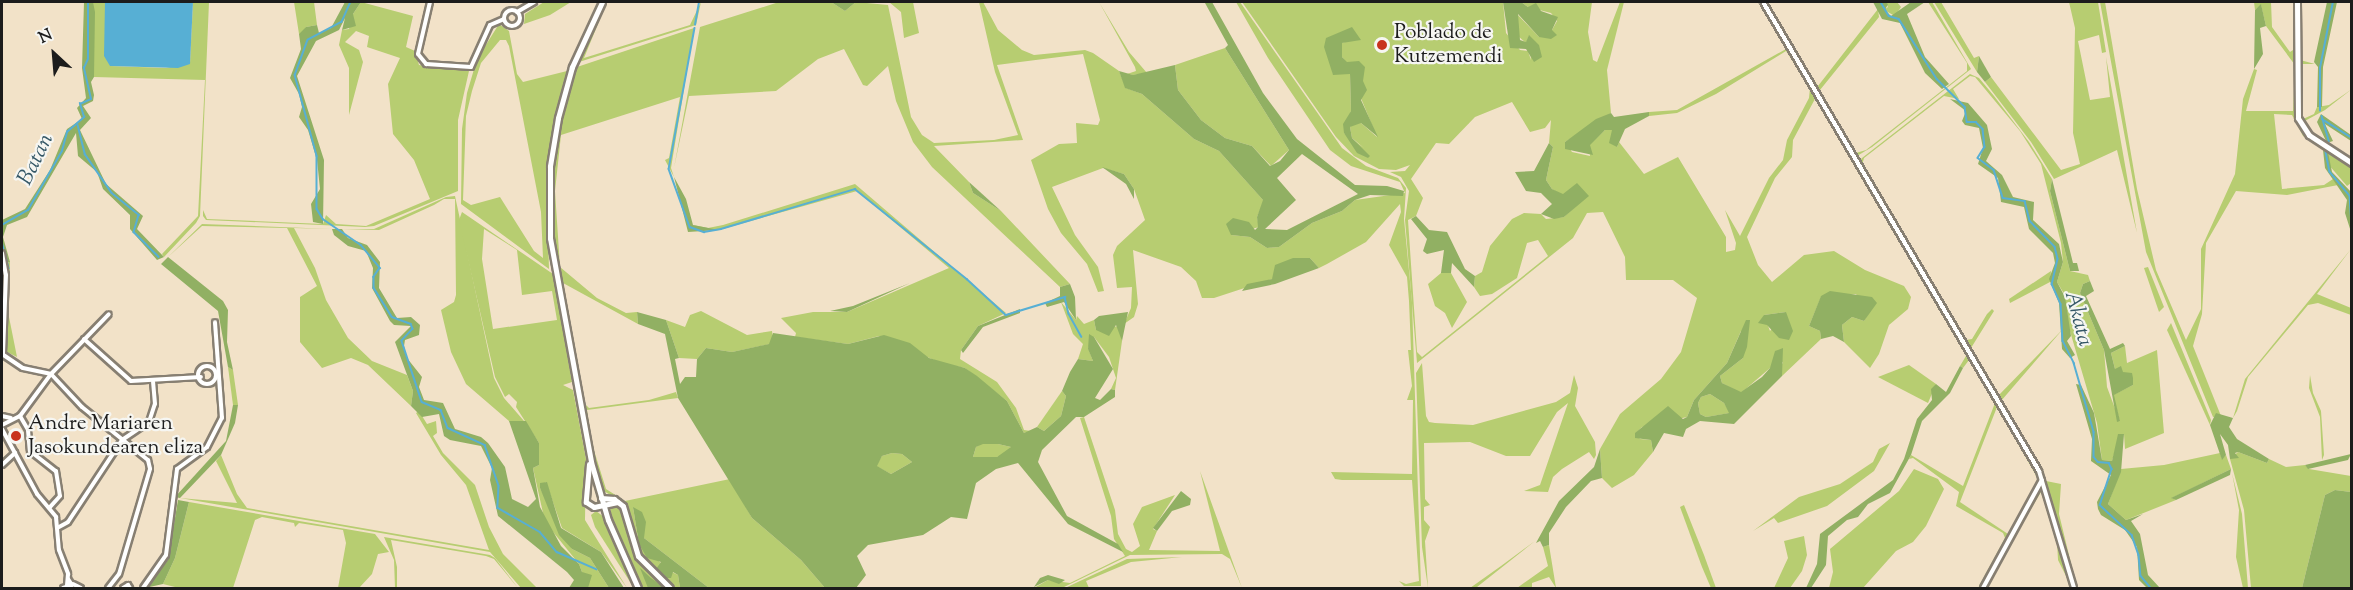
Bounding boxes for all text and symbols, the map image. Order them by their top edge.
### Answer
place label: Poblado de Kutzemendi [1394,20,1502,70]
north arrow [24,24,84,84]
text: N [35,24,57,51]
marker: Poblado de Kutzemendi [1375,38,1389,52]
water label: Batan [13,130,61,190]
water label: Akata [2057,288,2097,350]
place label: Andre Mariaren Jasokundearen eliza [28,411,203,461]
marker: Andre Mariaren Jasokundearen eliza [9,429,23,443]

